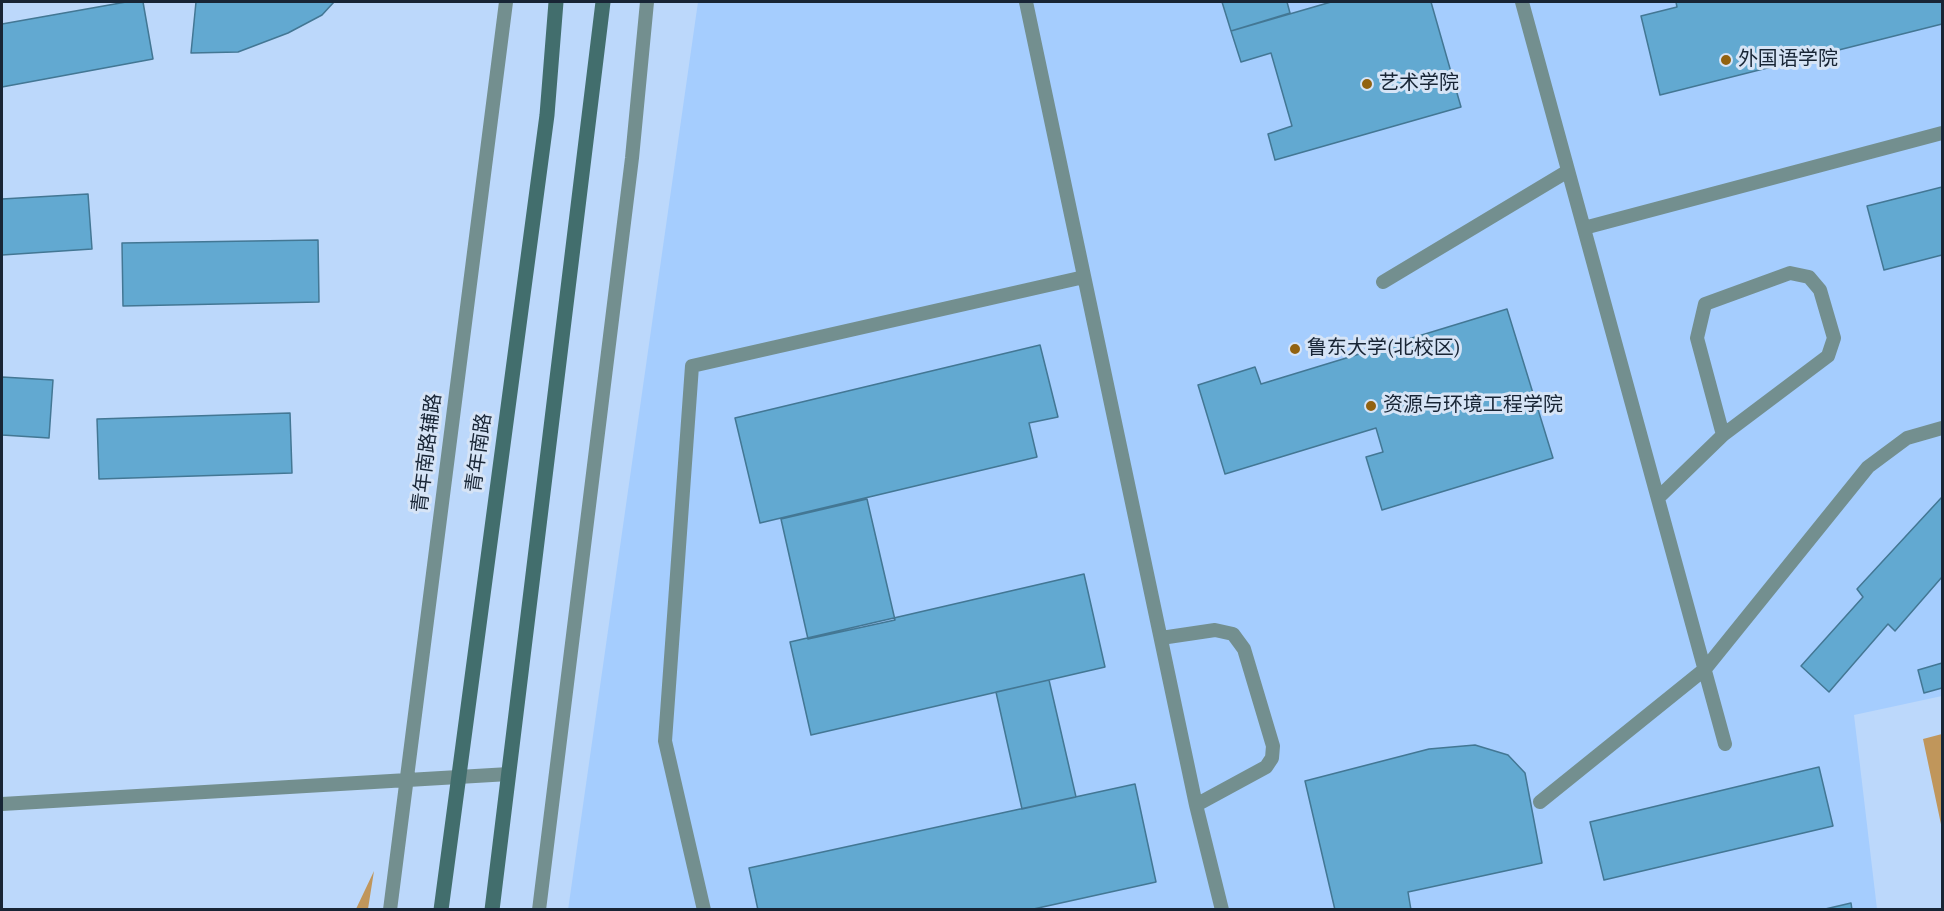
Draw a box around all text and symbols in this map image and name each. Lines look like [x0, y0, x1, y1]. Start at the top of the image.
place label: 外国语学院 [1738, 48, 1838, 72]
marker: 外国语学院 [1719, 53, 1733, 67]
place label: 艺术学院 [1379, 72, 1459, 96]
marker: 艺术学院 [1360, 77, 1374, 91]
place label: 鲁东大学(北校区) [1307, 337, 1461, 361]
marker: 鲁东大学(北校区) [1288, 342, 1302, 356]
street label: 青年南路辅路 [409, 392, 447, 514]
place label: 资源与环境工程学院 [1383, 394, 1563, 418]
marker: 资源与环境工程学院 [1364, 399, 1378, 413]
street label: 青年南路 [463, 412, 497, 494]

